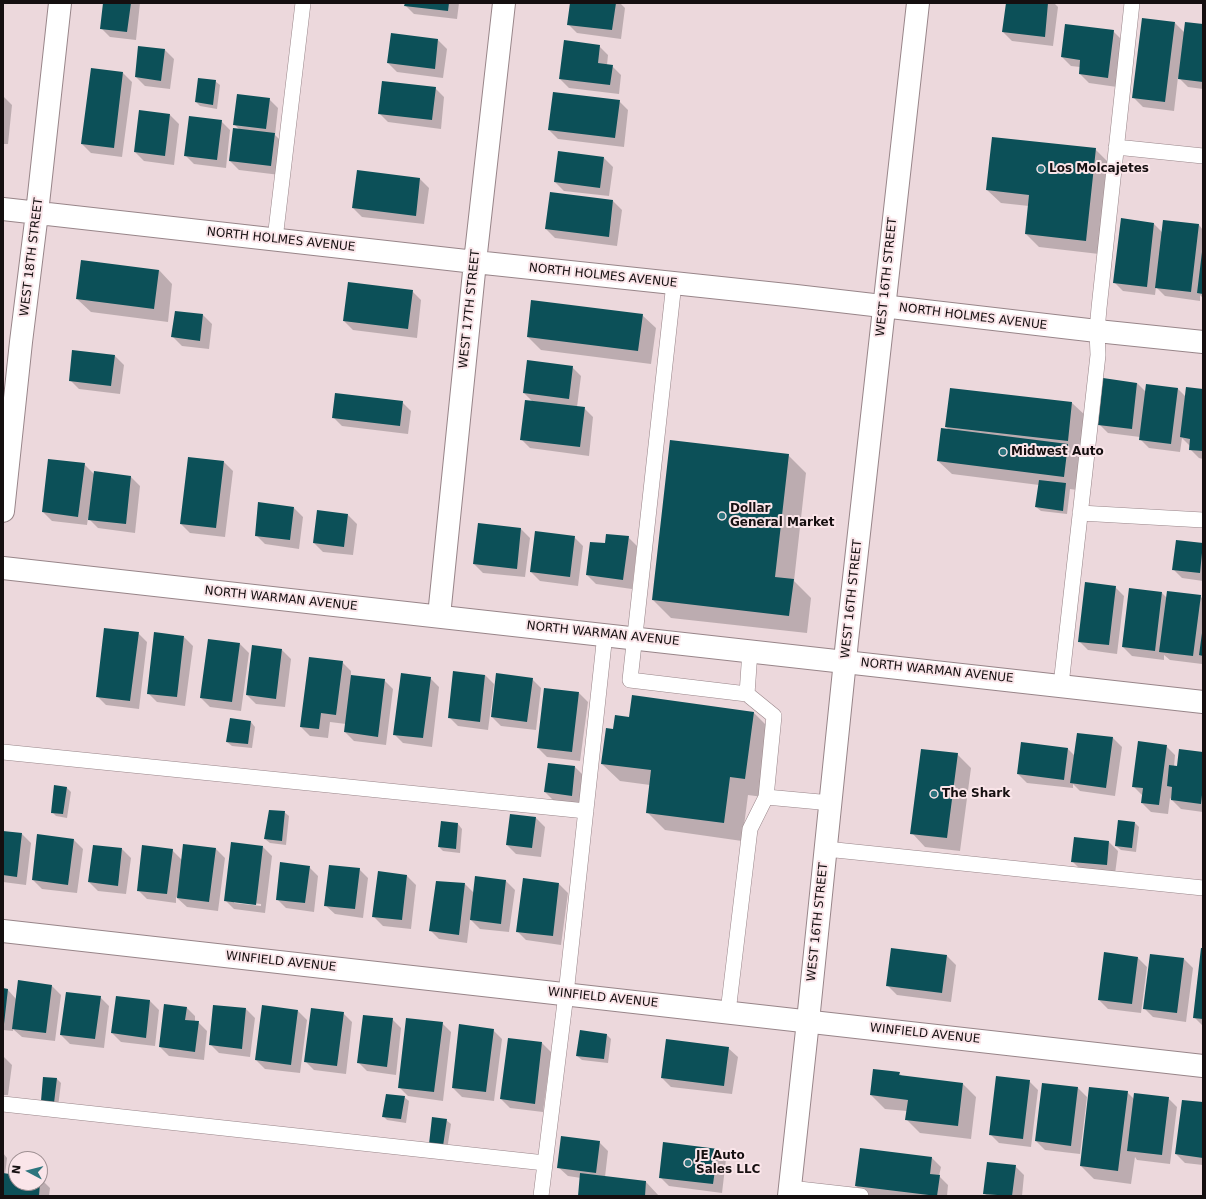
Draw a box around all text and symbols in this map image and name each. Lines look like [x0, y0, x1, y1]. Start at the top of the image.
place label: Los Molcajetes [1049, 162, 1149, 176]
marker: Los Molcajetes [1036, 164, 1046, 174]
street label: WEST 18TH STREET [18, 197, 46, 317]
street label: WEST 16TH STREET [874, 217, 900, 337]
street label: NORTH HOLMES AVENUE [206, 225, 356, 255]
street label: WEST 17TH STREET [457, 249, 483, 369]
street label: NORTH HOLMES AVENUE [528, 261, 678, 291]
street label: NORTH HOLMES AVENUE [898, 301, 1048, 333]
place label: Midwest Auto [1011, 445, 1104, 459]
marker: Midwest Auto [998, 447, 1008, 457]
place label: Dollar General Market [730, 502, 834, 530]
marker: Dollar General Market [717, 511, 727, 521]
street label: WEST 16TH STREET [839, 539, 865, 659]
street label: NORTH WARMAN AVENUE [204, 584, 358, 614]
street label: NORTH WARMAN AVENUE [526, 619, 680, 649]
street label: NORTH WARMAN AVENUE [860, 656, 1014, 686]
place label: The Shark [942, 787, 1010, 801]
marker: The Shark [929, 789, 939, 799]
street label: WEST 16TH STREET [805, 862, 831, 982]
street label: WINFIELD AVENUE [225, 949, 337, 975]
street label: WINFIELD AVENUE [547, 985, 659, 1011]
street label: WINFIELD AVENUE [869, 1021, 981, 1047]
place label: JE Auto Sales LLC [696, 1149, 760, 1177]
north arrow [8, 1151, 48, 1191]
marker: JE Auto Sales LLC [683, 1158, 693, 1168]
text: N [10, 1164, 24, 1175]

